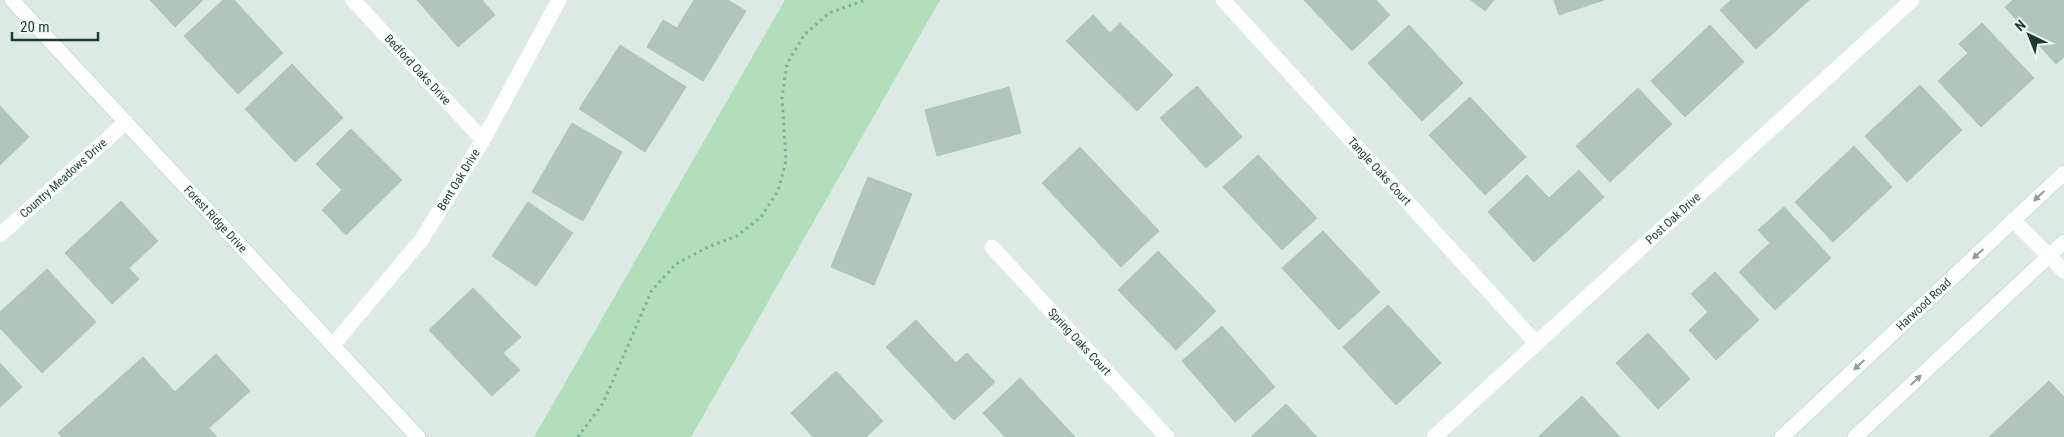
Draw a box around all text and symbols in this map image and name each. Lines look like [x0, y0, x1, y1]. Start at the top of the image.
scale bar [12, 10, 99, 42]
north arrow [2004, 10, 2054, 60]
text: N [2012, 17, 2029, 34]
text: 20 m [20, 18, 50, 36]
street label: Bedford Oaks Drive [382, 32, 454, 108]
street label: Tangle Oaks Court [1345, 134, 1414, 209]
street label: Country Meadows Drive [17, 135, 110, 221]
street label: Bent Oak Drive [434, 146, 483, 213]
street label: Forest Ridge Drive [181, 183, 250, 256]
street label: Post Oak Drive [1643, 189, 1704, 247]
one-way arrow [2033, 190, 2045, 202]
one-way arrow [1972, 248, 1984, 260]
street label: Harwood Road [1893, 275, 1954, 333]
street label: Spring Oaks Court [1045, 306, 1114, 379]
one-way arrow [1854, 359, 1866, 371]
one-way arrow [1910, 374, 1922, 386]

